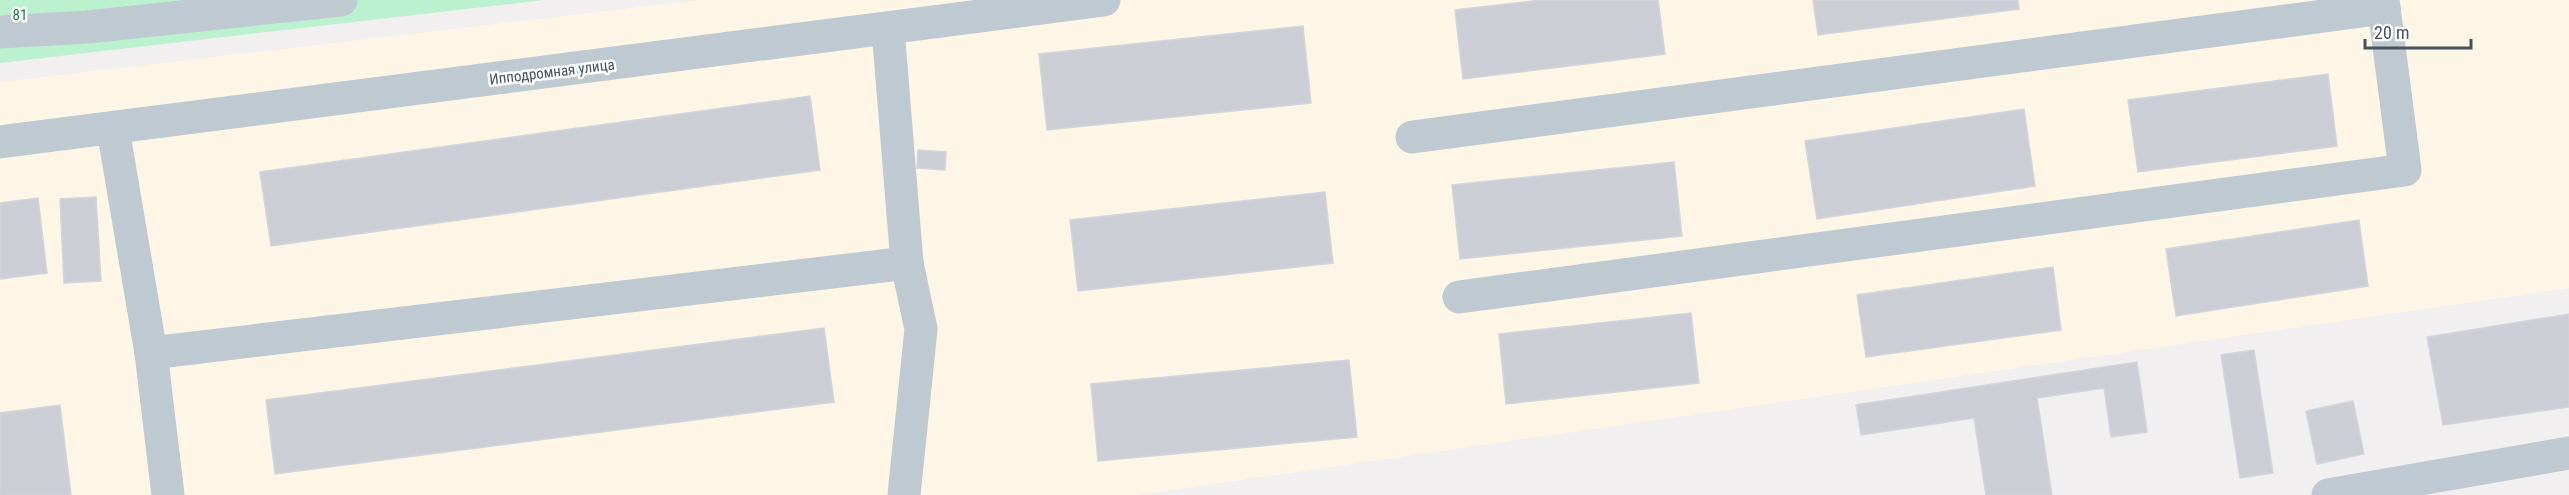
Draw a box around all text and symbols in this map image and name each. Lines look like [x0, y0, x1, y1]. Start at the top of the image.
park label: 81 [13, 6, 27, 24]
scale bar [2365, 12, 2472, 50]
text: 20 m [2374, 22, 2409, 43]
street label: Ипподромная улица [488, 55, 616, 89]

